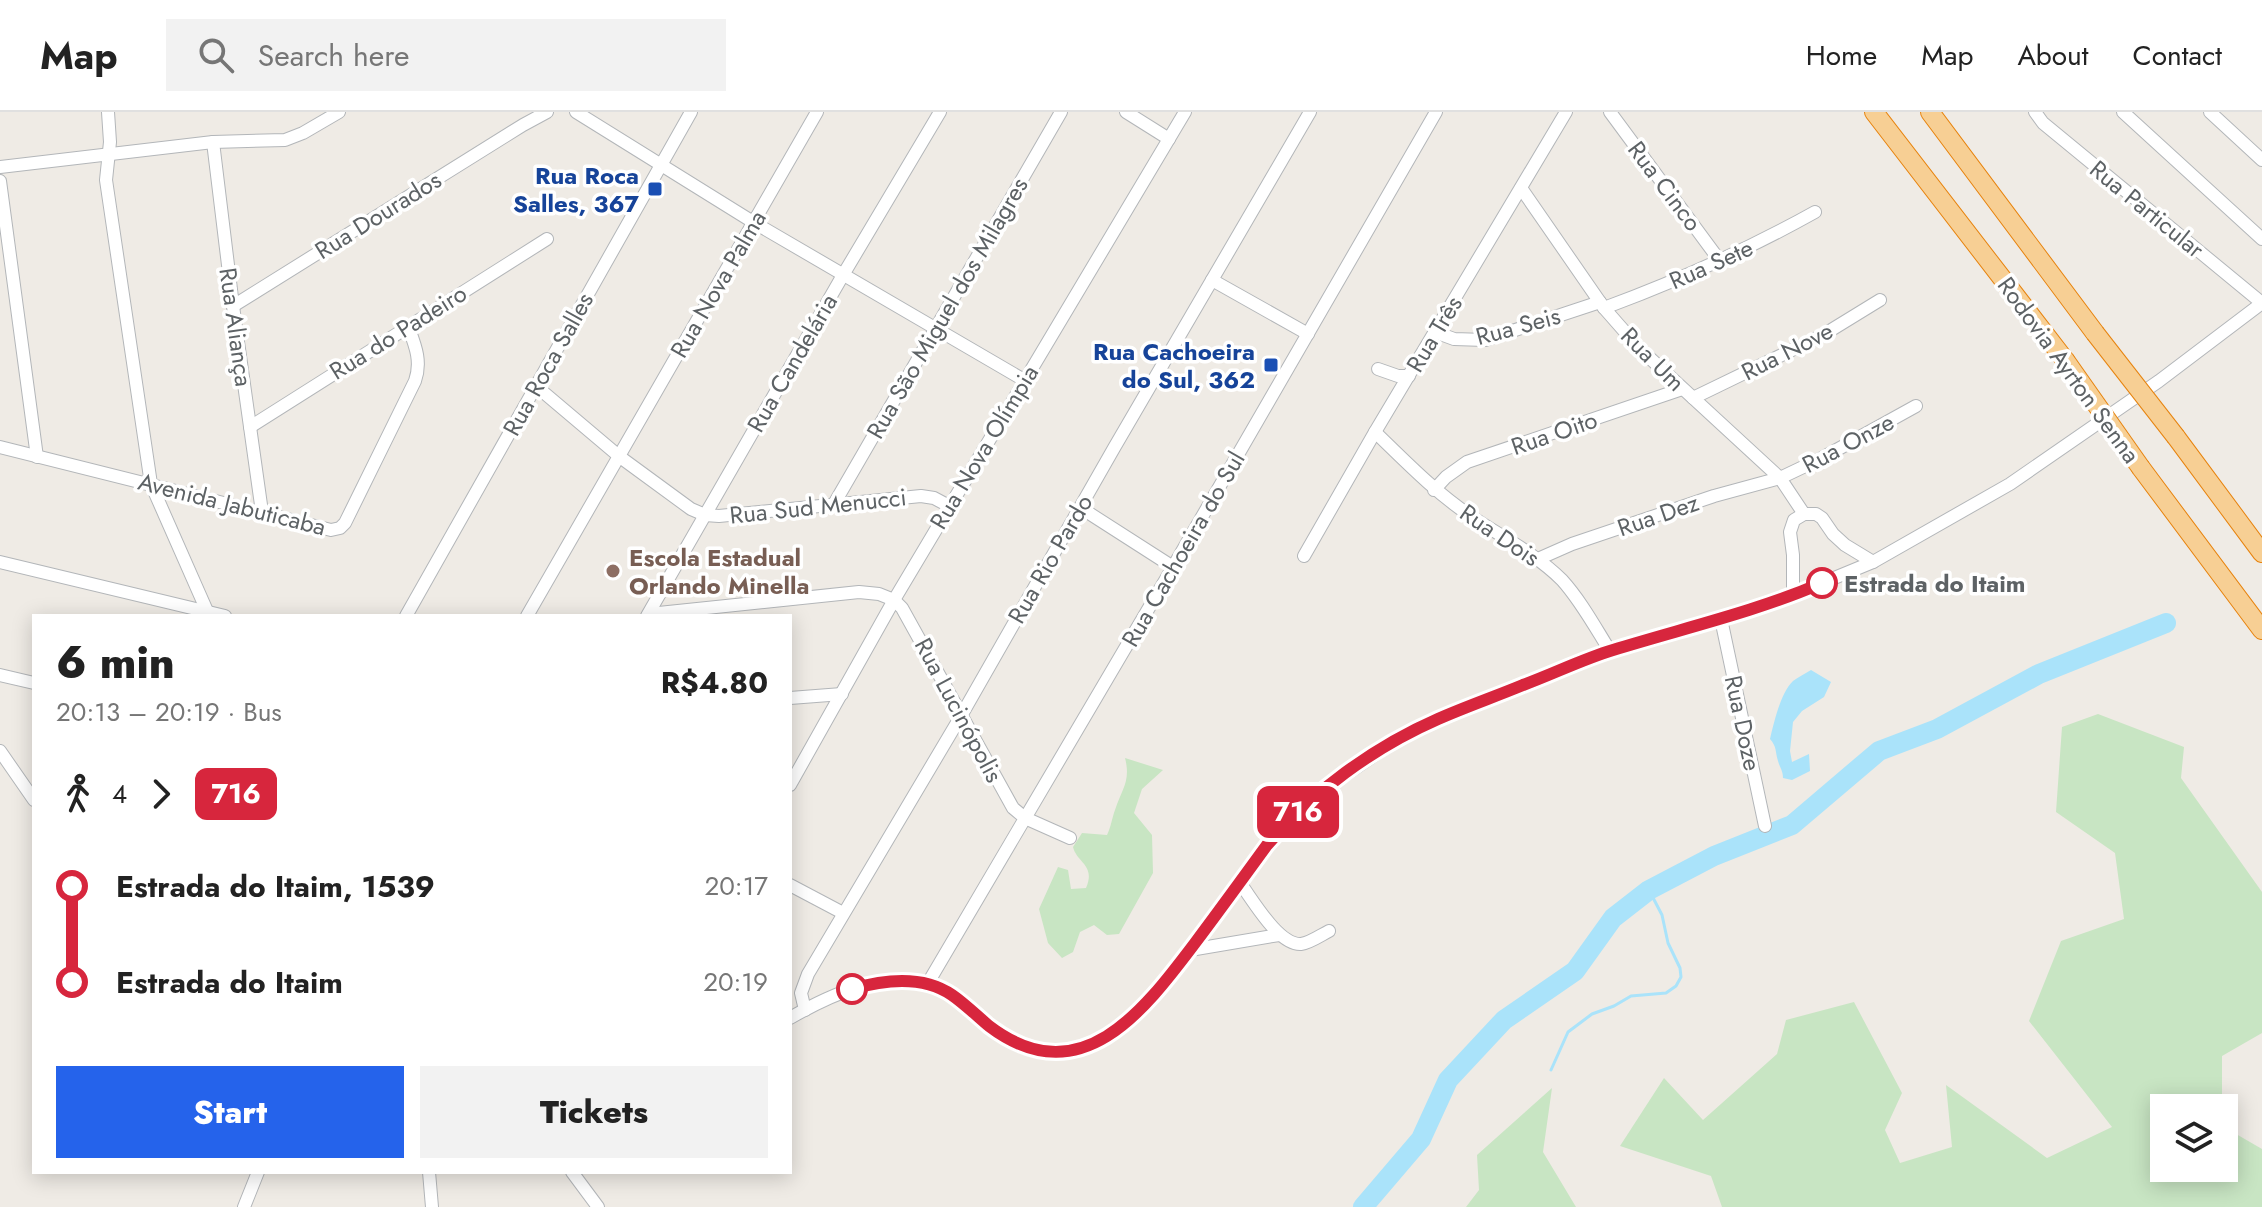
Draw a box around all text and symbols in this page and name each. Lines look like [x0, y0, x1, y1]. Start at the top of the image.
search box [166, 19, 726, 91]
text: Map [40, 28, 118, 83]
icon: search [194, 33, 238, 77]
text: Search here [258, 34, 410, 77]
text: Home [1806, 35, 1877, 76]
text: Map [1921, 35, 1973, 76]
text: About [2017, 35, 2089, 76]
text: Contact [2133, 35, 2222, 76]
street label: Rua Cinco [1620, 134, 1710, 238]
street label: Rua Particular [2082, 152, 2212, 267]
place label: Rua Roca Salles, 367 [513, 158, 640, 221]
street label: Rua Dourados [308, 162, 448, 268]
street label: Rua São Miguel dos Milagres [858, 171, 1036, 445]
marker: Rua Roca Salles, 367 [646, 180, 664, 198]
street label: Rua Nova Palma [662, 204, 774, 364]
street label: Rua Sete [1663, 230, 1759, 298]
street label: Rua Aliança [210, 265, 262, 389]
street label: Rodovia Ayrton Senna [1989, 270, 2149, 470]
street label: Rua do Padeiro [323, 276, 473, 388]
street label: Rua Roca Salles [494, 286, 602, 442]
street label: Rua Candelária [738, 287, 846, 439]
street label: Rua Três [1397, 289, 1471, 379]
street label: Rua Seis [1472, 298, 1564, 354]
street label: Rua Nove [1735, 313, 1839, 389]
street label: Rua Um [1613, 319, 1693, 399]
place label: Rua Cachoeira do Sul, 362 [1093, 334, 1255, 397]
marker: Rua Cachoeira do Sul, 362 [1262, 356, 1280, 374]
street label: Rua Nova Olímpia [921, 358, 1047, 536]
street label: Rua Oito [1506, 402, 1602, 464]
street label: Rua Onze [1796, 404, 1900, 482]
street label: Rua Cachoeira do Sul [1113, 445, 1253, 653]
street label: Avenida Jabuticaba [134, 464, 330, 544]
street label: Rua Sud Menucci [728, 479, 908, 533]
street label: Rua Dez [1613, 485, 1703, 545]
street label: Rua Rio Pardo [999, 488, 1101, 630]
street label: Rua Dois [1453, 495, 1547, 575]
place label: Escola Estadual Orlando Minella [629, 540, 809, 603]
marker: Escola Estadual Orlando Minella [604, 562, 622, 580]
place label: Estrada do Itaim [1844, 566, 2026, 601]
marker: Estrada do Itaim [1807, 568, 1837, 598]
text: 6 min [56, 631, 175, 695]
street label: Rua Lucinópolis [906, 631, 1012, 789]
text: R$4.80 [661, 661, 768, 704]
street label: Rua Doze [1716, 672, 1770, 774]
text: 20:13 – 20:19 · Bus [56, 693, 282, 731]
icon: walk [56, 772, 100, 816]
icon: forward [139, 772, 183, 816]
text: 716 [211, 773, 261, 814]
text: 4 [112, 775, 127, 813]
line badge: 716 [1252, 786, 1344, 838]
text: 716 [1273, 791, 1323, 832]
text: Estrada do Itaim, 1539 [116, 865, 435, 908]
text: 20:17 [704, 867, 768, 905]
text: Estrada do Itaim [116, 961, 343, 1004]
text: 20:19 [703, 963, 768, 1001]
unlabelled marker [837, 974, 867, 1004]
button: Start [56, 1066, 404, 1158]
button: Tickets [420, 1066, 768, 1158]
map controls [2150, 1094, 2238, 1182]
button: layers [2150, 1094, 2238, 1182]

